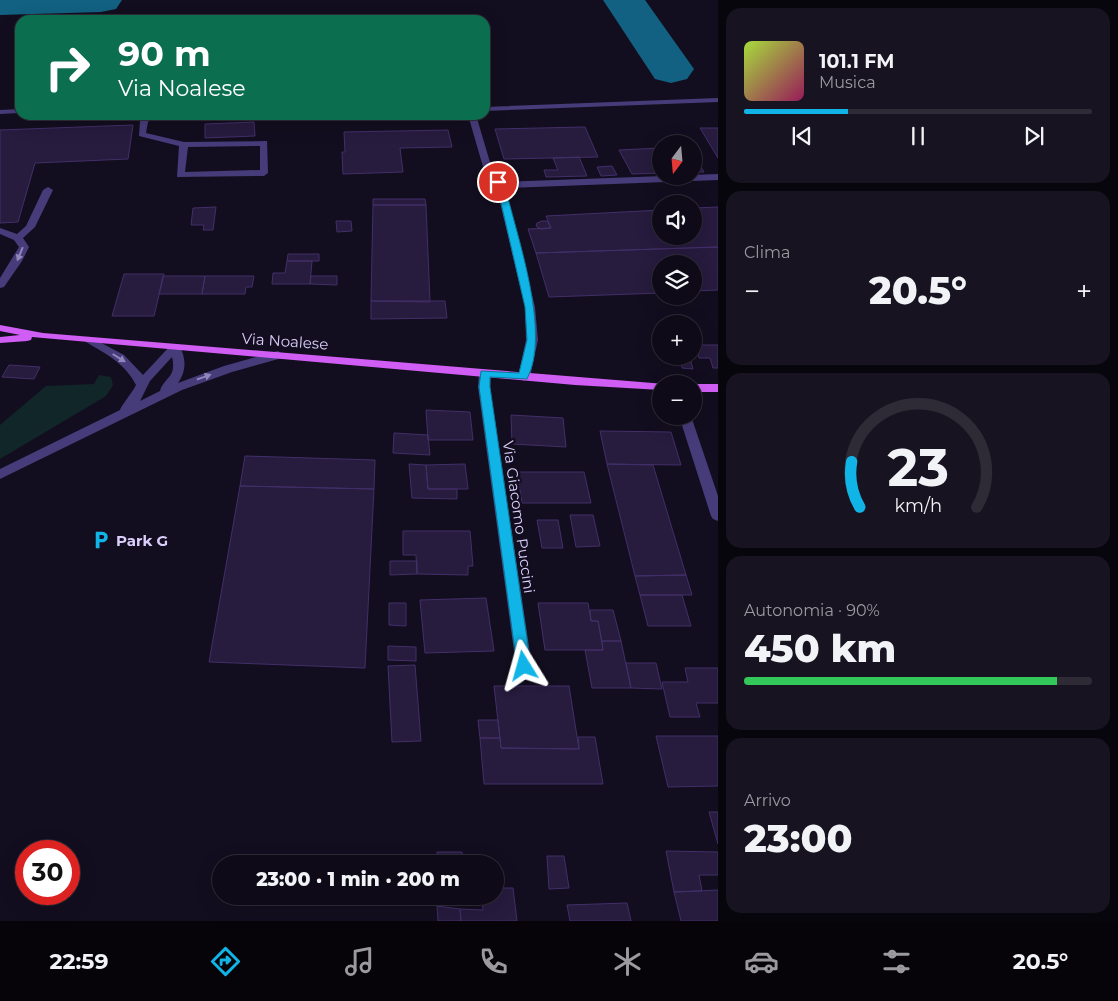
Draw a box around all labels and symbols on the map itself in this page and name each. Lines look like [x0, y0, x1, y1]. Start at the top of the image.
north arrow [652, 135, 702, 185]
pin [477, 161, 519, 203]
one-way arrow [16, 247, 24, 261]
street label: Via Noalese [241, 328, 329, 354]
one-way arrow [113, 354, 126, 363]
one-way arrow [197, 373, 212, 380]
street label: Via Giacomo Puccini [499, 439, 539, 595]
parking icon: Park G [90, 529, 112, 551]
place label: Park G [116, 531, 168, 550]
position arrow [497, 639, 549, 691]
speed limit sign: 30 [15, 840, 80, 905]

